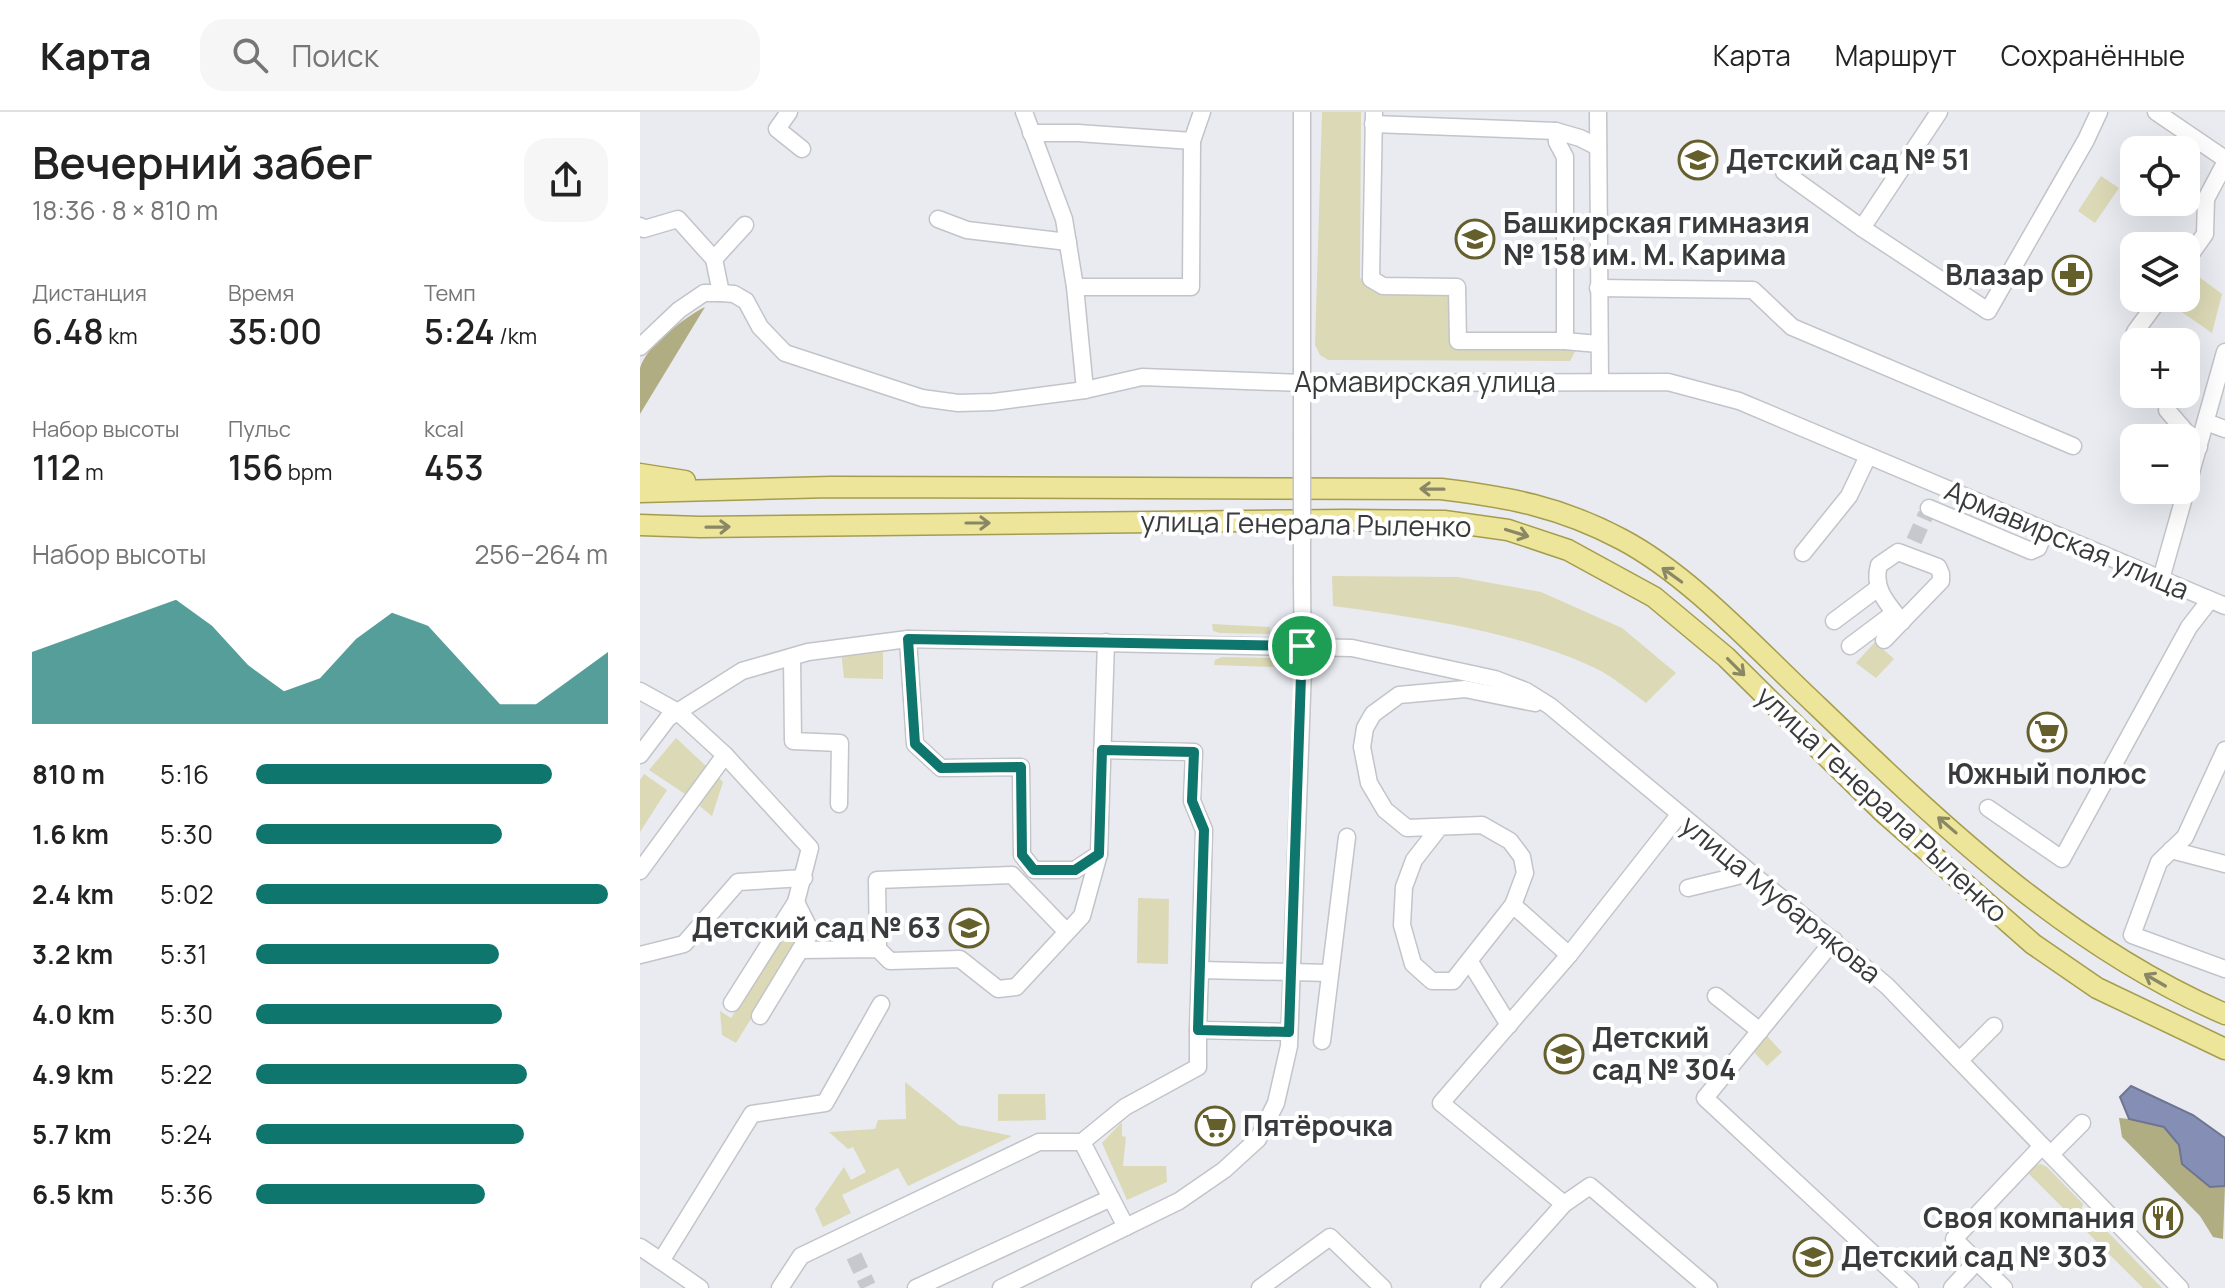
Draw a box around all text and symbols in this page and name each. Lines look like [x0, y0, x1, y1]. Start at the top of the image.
search box [200, 19, 760, 91]
text: Карта [40, 29, 152, 81]
icon: search [228, 33, 272, 77]
text: Поиск [292, 35, 379, 76]
text: Карта [1713, 36, 1791, 74]
text: Маршрут [1835, 36, 1957, 74]
text: Сохранённые [2001, 36, 2185, 74]
text: Вечерний забег [32, 132, 373, 192]
map controls [2120, 136, 2200, 504]
button: locate [2120, 136, 2200, 216]
button: share [524, 138, 608, 222]
school or university icon: Детский сад № 51 [1677, 139, 1719, 181]
place label: Детский сад № 51 [1726, 140, 1970, 178]
text: 18:36 · 8 × 810 m [32, 192, 218, 228]
place label: Башкирская гимназия № 158 им. М. Карима [1503, 203, 1810, 273]
school or university icon: Башкирская гимназия № 158 им. М. Карима [1454, 218, 1496, 260]
button: layers [2120, 232, 2200, 312]
pharmacy icon: Влазар [2051, 254, 2093, 296]
place label: Влазар [1945, 255, 2044, 293]
text: Дистанция [32, 278, 147, 308]
text: Время [228, 278, 294, 308]
text: Темп [424, 278, 476, 308]
text: 6.48 [32, 308, 104, 354]
text: 35:00 [228, 308, 322, 354]
text: 5:24 [424, 308, 495, 354]
text: km [104, 321, 138, 351]
text: /km [495, 321, 537, 351]
button: + [2120, 328, 2200, 408]
street label: Армавирская улица [1294, 362, 1556, 400]
text: Набор высоты [32, 414, 180, 444]
text: Пульс [228, 414, 291, 444]
text: kcal [424, 414, 464, 444]
button: − [2120, 424, 2200, 504]
text: 112 [32, 444, 81, 490]
text: 156 [228, 444, 283, 490]
text: 453 [424, 444, 484, 490]
text: m [81, 457, 104, 487]
text: bpm [283, 457, 332, 487]
street label: Армавирская улица [1939, 470, 2195, 608]
one-way arrow [1419, 482, 1446, 497]
street label: улица Генерала Рыленко [1140, 501, 1472, 545]
one-way arrow [964, 515, 991, 531]
one-way arrow [704, 519, 731, 535]
one-way arrow [1503, 526, 1529, 541]
text: Набор высоты [32, 536, 206, 572]
text: 256–264 m [474, 536, 608, 572]
one-way arrow [1662, 566, 1684, 583]
pin [1268, 612, 1336, 680]
icon: arrive [1280, 624, 1324, 668]
one-way arrow [1726, 657, 1746, 676]
street label: улица Генерала Рыленко [1749, 676, 2017, 930]
supermarket icon: Южный полюс [2026, 711, 2068, 753]
place label: Южный полюс [1947, 754, 2147, 792]
text: 810 m [32, 756, 105, 792]
text: 5:16 [160, 756, 209, 792]
street label: улица Мубарякова [1673, 806, 1890, 991]
text: 1.6 km [32, 816, 109, 852]
text: 5:30 [160, 816, 213, 852]
one-way arrow [1937, 817, 1957, 835]
text: 2.4 km [32, 876, 114, 912]
text: 5:02 [160, 876, 213, 912]
school or university icon: Детский сад № 63 [948, 907, 990, 949]
place label: Детский сад № 63 [692, 908, 941, 946]
text: 3.2 km [32, 936, 113, 972]
text: 5:31 [160, 936, 207, 972]
one-way arrow [2144, 972, 2167, 988]
text: 4.0 km [32, 996, 115, 1032]
text: 5:30 [160, 996, 213, 1032]
place label: Детский сад № 304 [1592, 1018, 1736, 1088]
school or university icon: Детский сад № 304 [1543, 1033, 1585, 1075]
text: 4.9 km [32, 1056, 114, 1092]
text: 5:22 [160, 1056, 212, 1092]
supermarket icon: Пятёрочка [1194, 1105, 1236, 1147]
place label: Пятёрочка [1243, 1106, 1393, 1144]
text: 5.7 km [32, 1116, 112, 1152]
text: 5:24 [160, 1116, 212, 1152]
text: 6.5 km [32, 1176, 114, 1212]
text: 5:36 [160, 1176, 213, 1212]
restaurant icon: Своя компания [2142, 1197, 2184, 1239]
place label: Своя компания [1923, 1198, 2135, 1236]
school or university icon: Детский сад № 303 [1792, 1236, 1834, 1278]
place label: Детский сад № 303 [1841, 1237, 2108, 1275]

